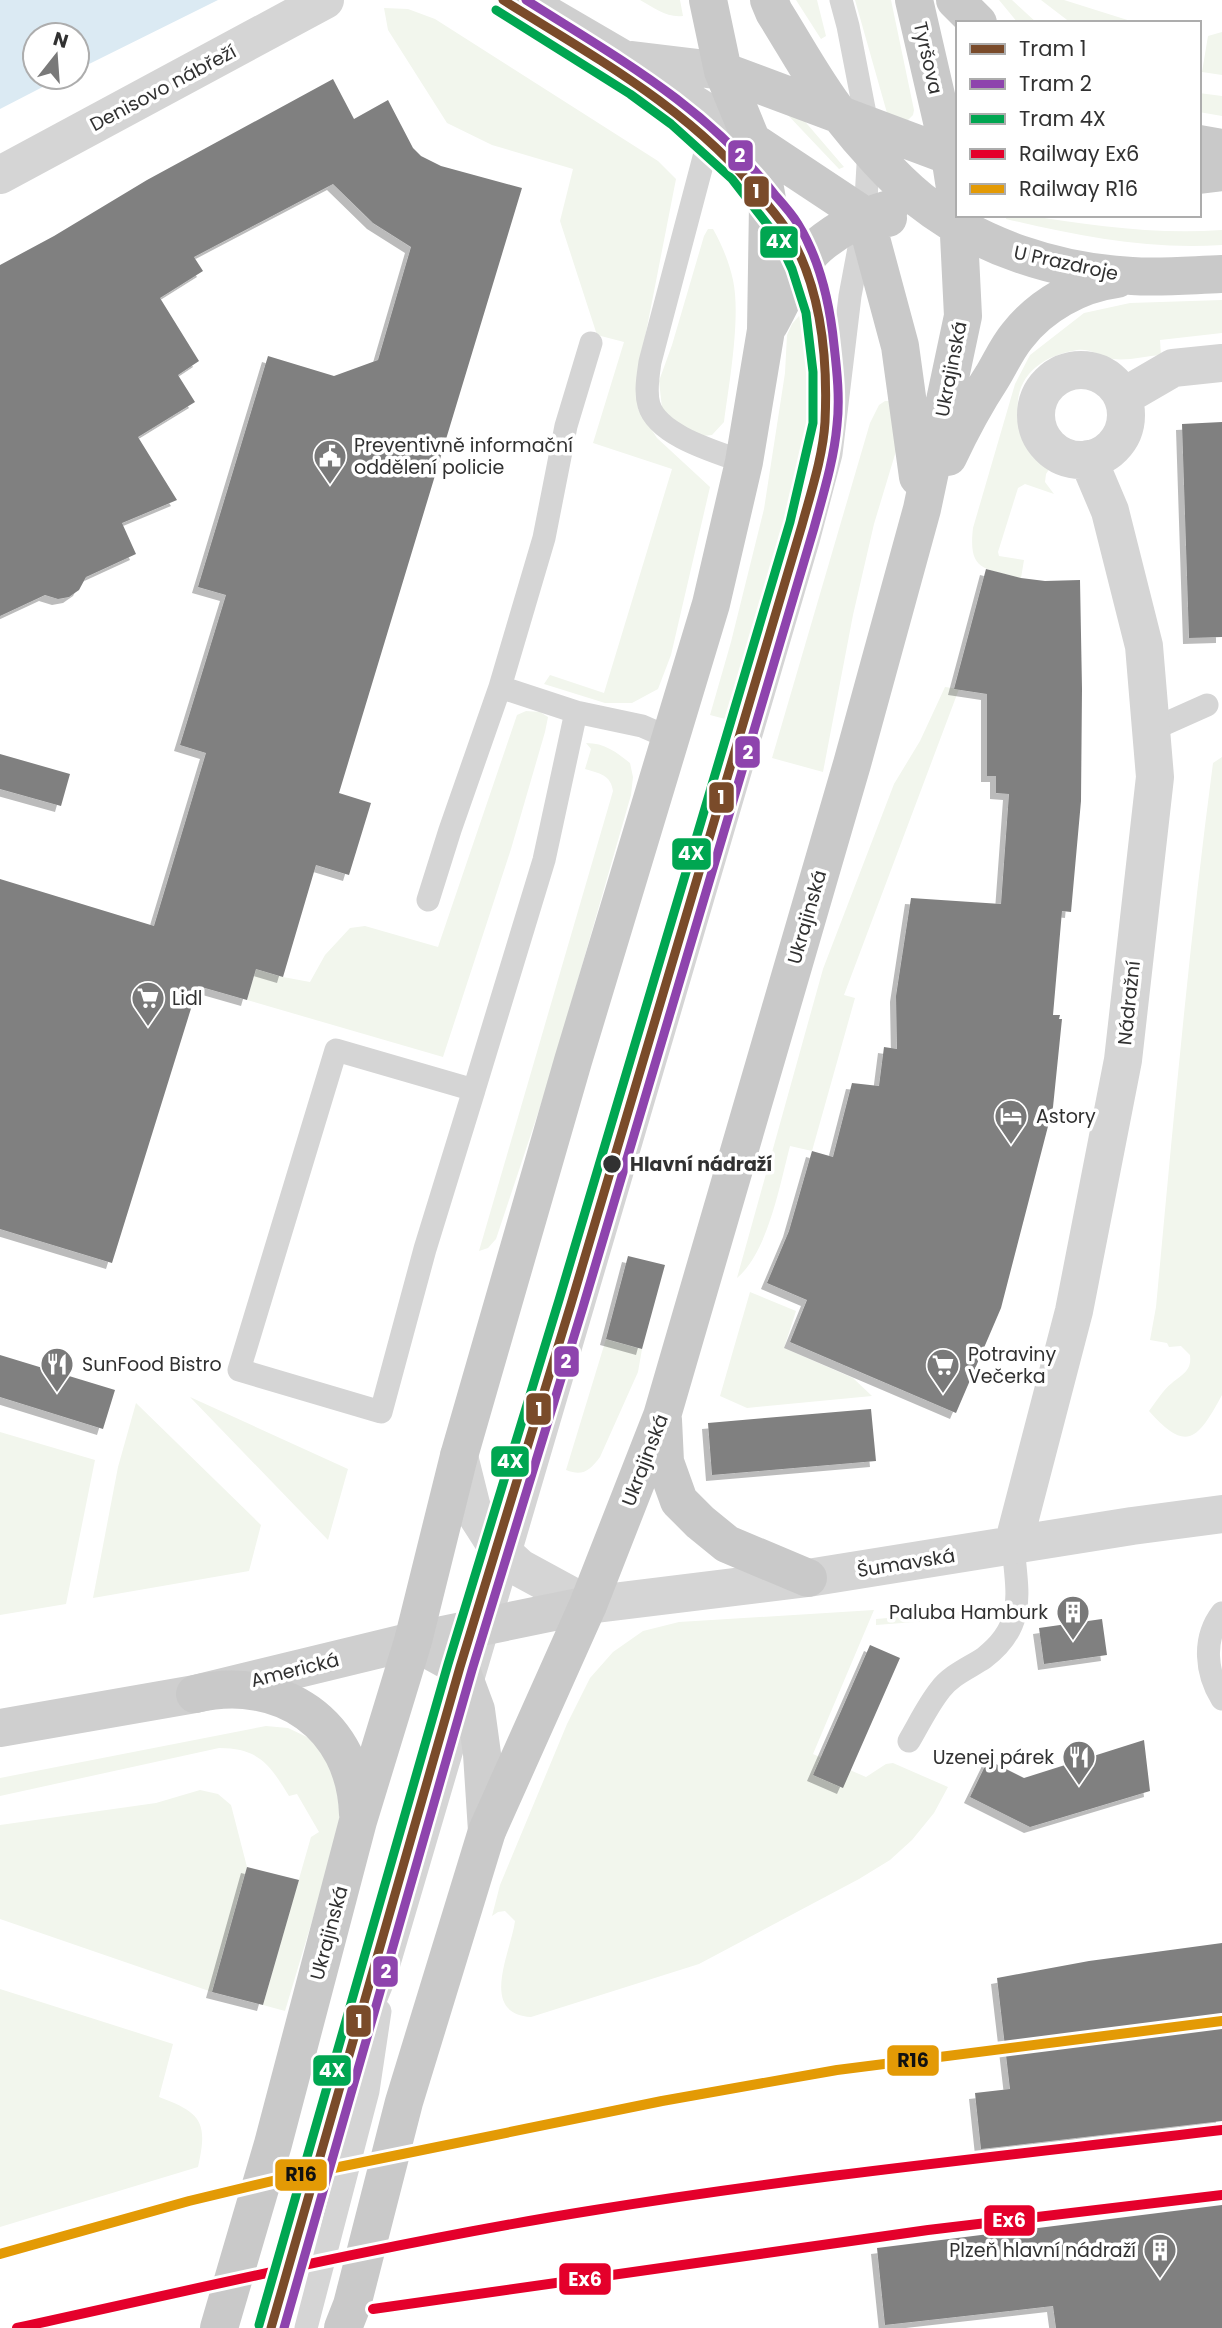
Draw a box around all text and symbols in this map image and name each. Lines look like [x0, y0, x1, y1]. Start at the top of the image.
street label: Tyršova [907, 19, 949, 97]
north arrow [21, 21, 91, 91]
legend [956, 21, 1201, 217]
text: N [50, 25, 72, 55]
text: Tram 1 [1019, 34, 1086, 63]
street label: Denisovo nábřeží [85, 38, 241, 138]
text: Tram 2 [1019, 69, 1092, 98]
text: Tram 4X [1019, 104, 1106, 133]
line badge: 2 [727, 139, 754, 172]
text: Railway Ex6 [1019, 139, 1139, 168]
text: 2 [735, 142, 746, 169]
text: Railway R16 [1019, 174, 1138, 203]
line badge: 1 [743, 175, 770, 208]
text: 1 [752, 178, 760, 205]
line badge: 4X [759, 225, 799, 259]
text: 4X [766, 228, 793, 255]
street label: U Prazdroje [1011, 239, 1121, 287]
street label: Ukrajinská [929, 319, 973, 419]
place label: Preventivně informační oddělení policie [354, 432, 573, 481]
public building icon: Preventivně informační oddělení policie [311, 437, 349, 486]
line badge: 2 [734, 735, 761, 769]
text: 2 [743, 739, 754, 766]
line badge: 1 [708, 781, 735, 814]
text: 1 [717, 784, 725, 811]
line badge: 4X [671, 837, 712, 871]
text: 4X [678, 840, 705, 867]
street label: Ukrajinská [781, 867, 833, 967]
street label: Nádražní [1111, 959, 1147, 1046]
supermarket icon: Lidl [129, 979, 167, 1028]
place label: Lidl [172, 985, 202, 1012]
hotel icon: Astory [992, 1097, 1030, 1146]
place label: Astory [1036, 1103, 1096, 1130]
place label: Hlavní nádraží [630, 1151, 772, 1178]
marker: Hlavní nádraží [601, 1153, 623, 1175]
place label: Potraviny Večerka [968, 1341, 1057, 1390]
restaurant icon: SunFood Bistro [38, 1345, 76, 1394]
line badge: 2 [553, 1345, 580, 1378]
supermarket icon: Potraviny Večerka [924, 1346, 962, 1395]
text: 2 [561, 1348, 572, 1375]
place label: SunFood Bistro [82, 1351, 222, 1378]
line badge: 1 [525, 1392, 552, 1426]
text: 1 [535, 1396, 543, 1423]
street label: Ukrajinská [615, 1410, 675, 1510]
line badge: 4X [490, 1445, 530, 1478]
text: 4X [497, 1448, 524, 1475]
street label: Šumavská [855, 1542, 957, 1584]
building icon: Paluba Hamburk [1054, 1593, 1092, 1642]
place label: Paluba Hamburk [889, 1599, 1048, 1626]
street label: Americká [248, 1646, 342, 1694]
restaurant icon: Uzenej párek [1060, 1738, 1098, 1787]
place label: Uzenej párek [933, 1744, 1054, 1771]
street label: Ukrajinská [303, 1883, 355, 1983]
line badge: 2 [372, 1955, 399, 1988]
text: 2 [381, 1958, 392, 1985]
line badge: 1 [345, 2004, 372, 2038]
text: 1 [355, 2008, 363, 2035]
line badge: R16 [886, 2044, 940, 2077]
text: R16 [897, 2047, 929, 2074]
line badge: 4X [312, 2054, 352, 2087]
text: 4X [319, 2057, 346, 2084]
line badge: R16 [274, 2158, 328, 2192]
text: R16 [285, 2161, 317, 2188]
line badge: Ex6 [983, 2204, 1036, 2237]
text: Ex6 [992, 2207, 1026, 2234]
building icon: Plzeň hlavní nádraží [1141, 2231, 1179, 2280]
place label: Plzeň hlavní nádraží [949, 2237, 1136, 2264]
line badge: Ex6 [558, 2262, 612, 2296]
text: Ex6 [568, 2266, 602, 2293]

